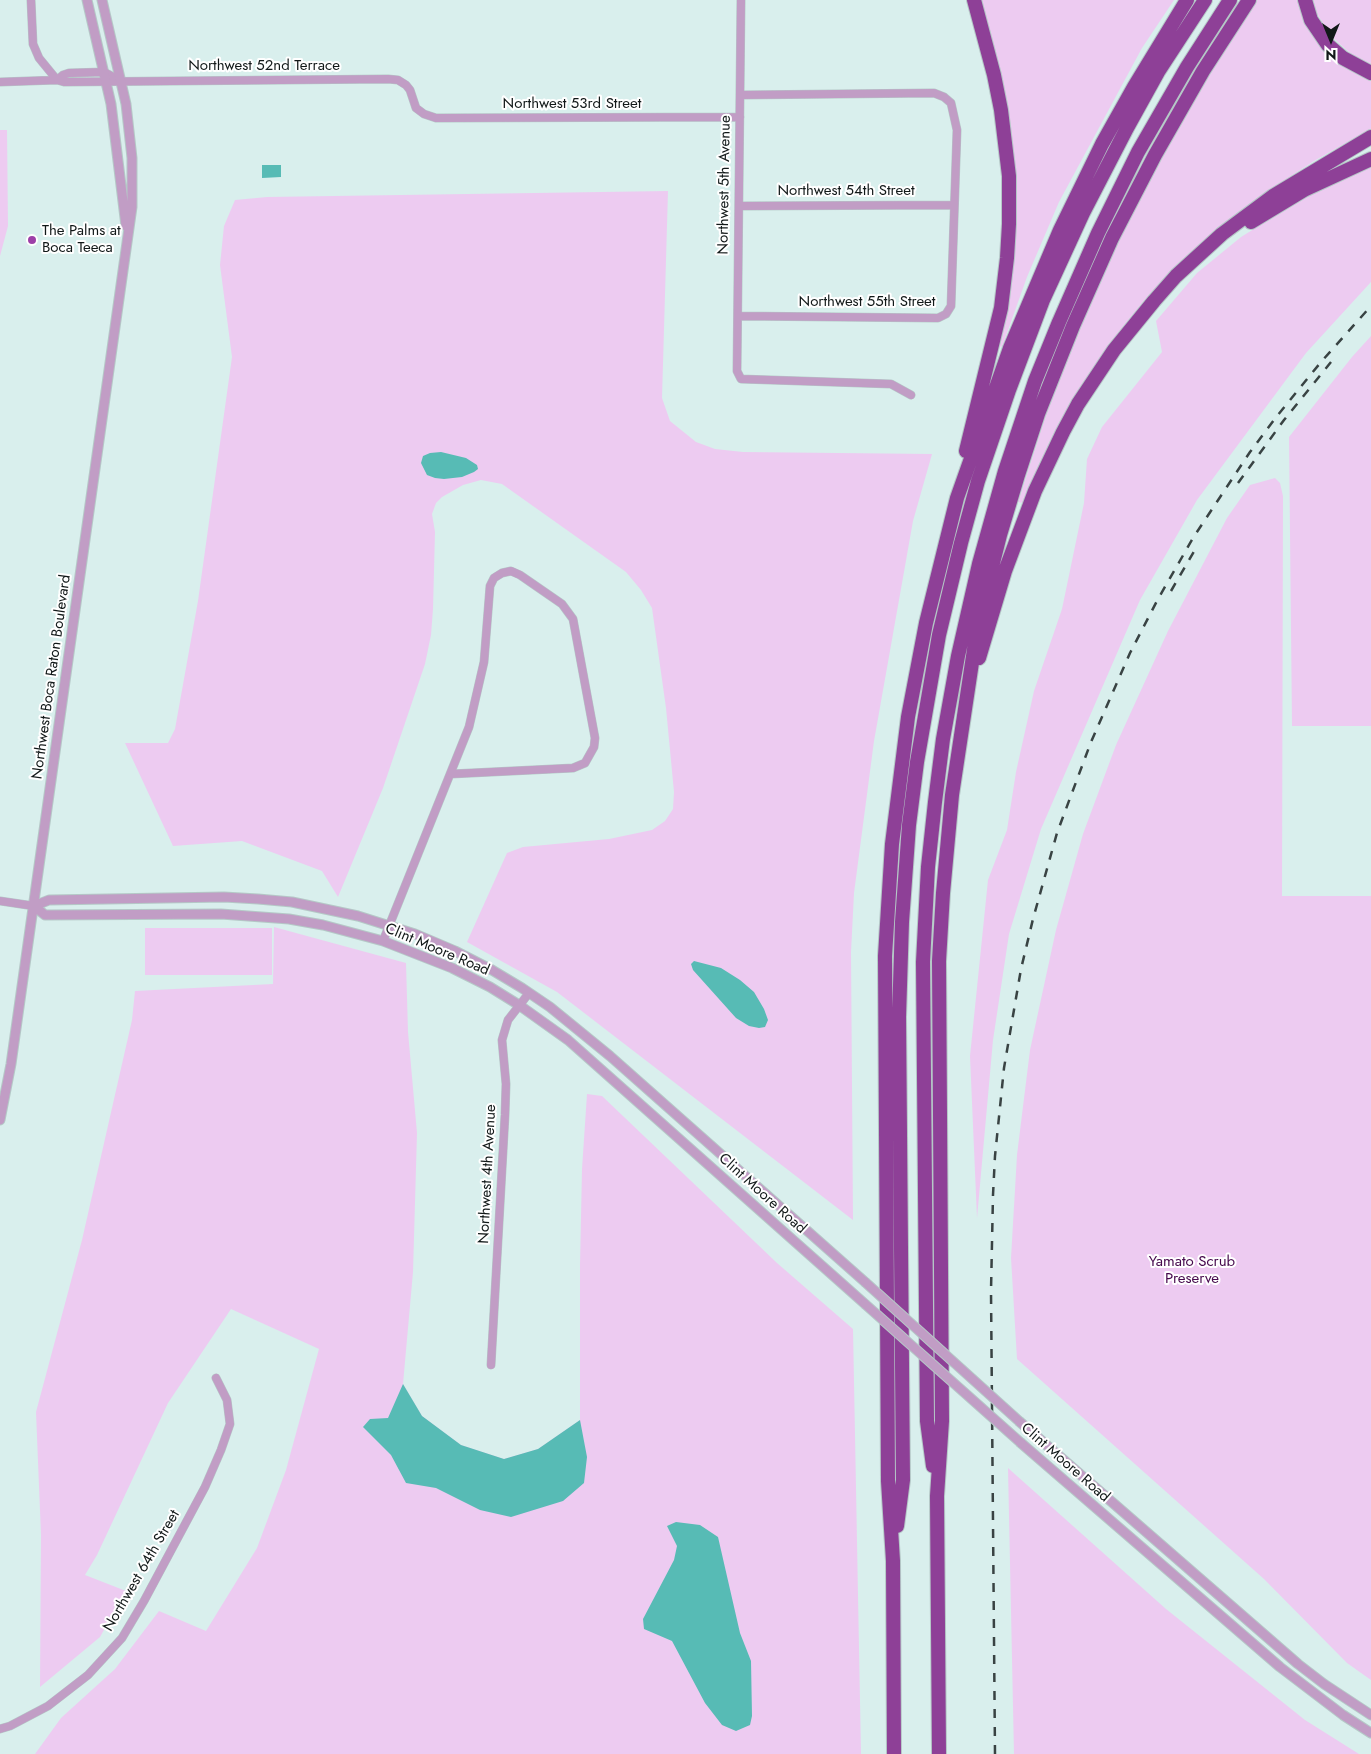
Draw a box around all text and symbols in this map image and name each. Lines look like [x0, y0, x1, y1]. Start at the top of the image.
north arrow [1306, 15, 1356, 65]
text: N [1325, 45, 1337, 65]
street label: Northwest 52nd Terrace [188, 57, 340, 75]
street label: Northwest 53rd Street [503, 95, 641, 113]
street label: Northwest 5th Avenue [715, 115, 735, 255]
street label: Northwest 54th Street [777, 182, 915, 200]
place label: The Palms at Boca Teeca [42, 222, 121, 257]
marker: The Palms at Boca Teeca [26, 234, 38, 246]
street label: Northwest 55th Street [799, 293, 935, 311]
street label: Northwest Boca Raton Boulevard [29, 574, 75, 780]
street label: Clint Moore Road [382, 920, 492, 980]
street label: Northwest 4th Avenue [475, 1104, 501, 1244]
street label: Clint Moore Road [714, 1150, 810, 1238]
park label: Yamato Scrub Preserve [1149, 1253, 1235, 1288]
street label: Clint Moore Road [1017, 1420, 1113, 1506]
street label: Northwest 64th Street [100, 1507, 184, 1635]

